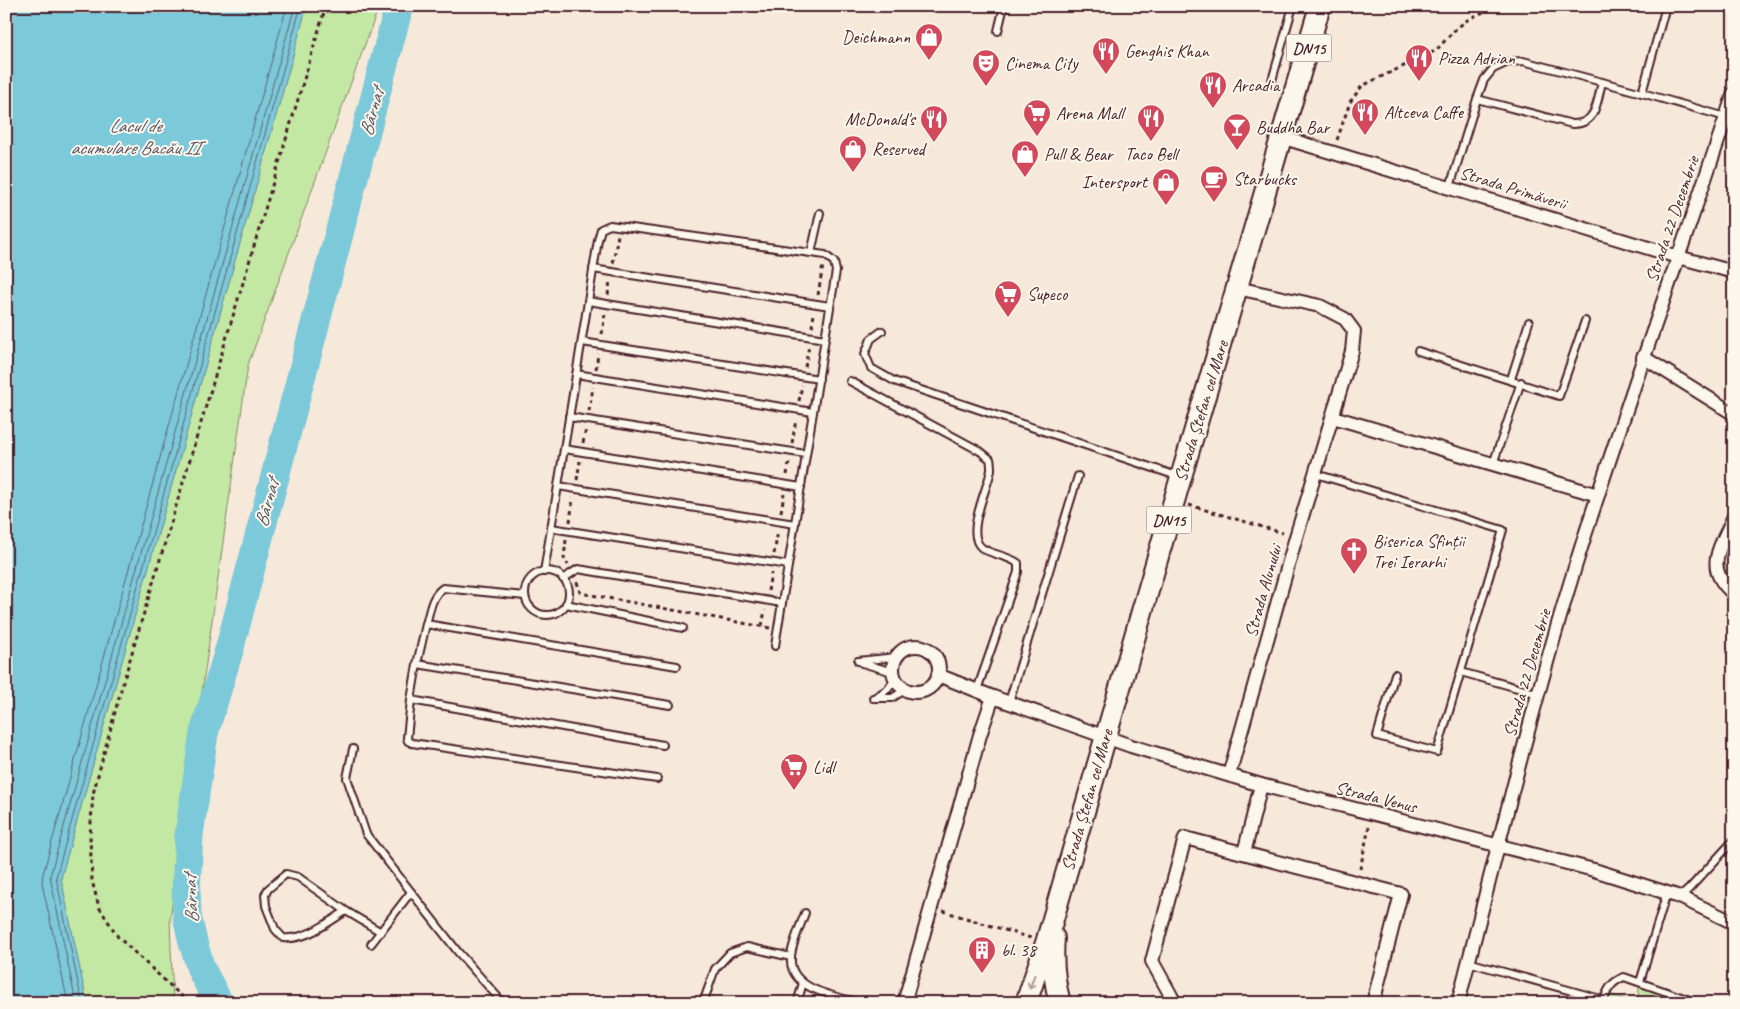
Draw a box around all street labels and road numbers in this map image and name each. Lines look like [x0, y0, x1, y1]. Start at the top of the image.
road number: DN15 [1286, 34, 1332, 62]
street label: Strada 22 Decembrie [1640, 152, 1704, 285]
street label: Strada Primăverii [1457, 161, 1571, 215]
street label: Strada Ștefan cel Mare [1169, 337, 1233, 484]
road number: DN15 [1146, 506, 1192, 534]
street label: Strada Alunului [1239, 540, 1287, 640]
street label: Strada 22 Decembrie [1498, 606, 1556, 739]
street label: Strada Ștefan cel Mare [1056, 726, 1118, 873]
street label: Strada Venus [1333, 776, 1421, 818]

